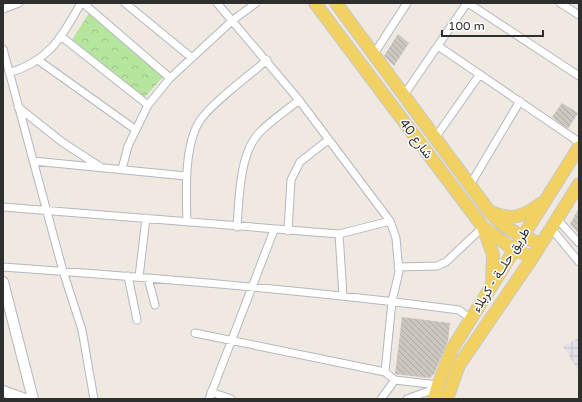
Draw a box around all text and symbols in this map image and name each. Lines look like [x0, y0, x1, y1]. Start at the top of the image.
scale bar [442, 12, 543, 38]
text: 100 m [448, 19, 485, 33]
street label: شارع 40 [395, 116, 436, 163]
street label: طريق حلــة - كربلاء [468, 225, 534, 315]

